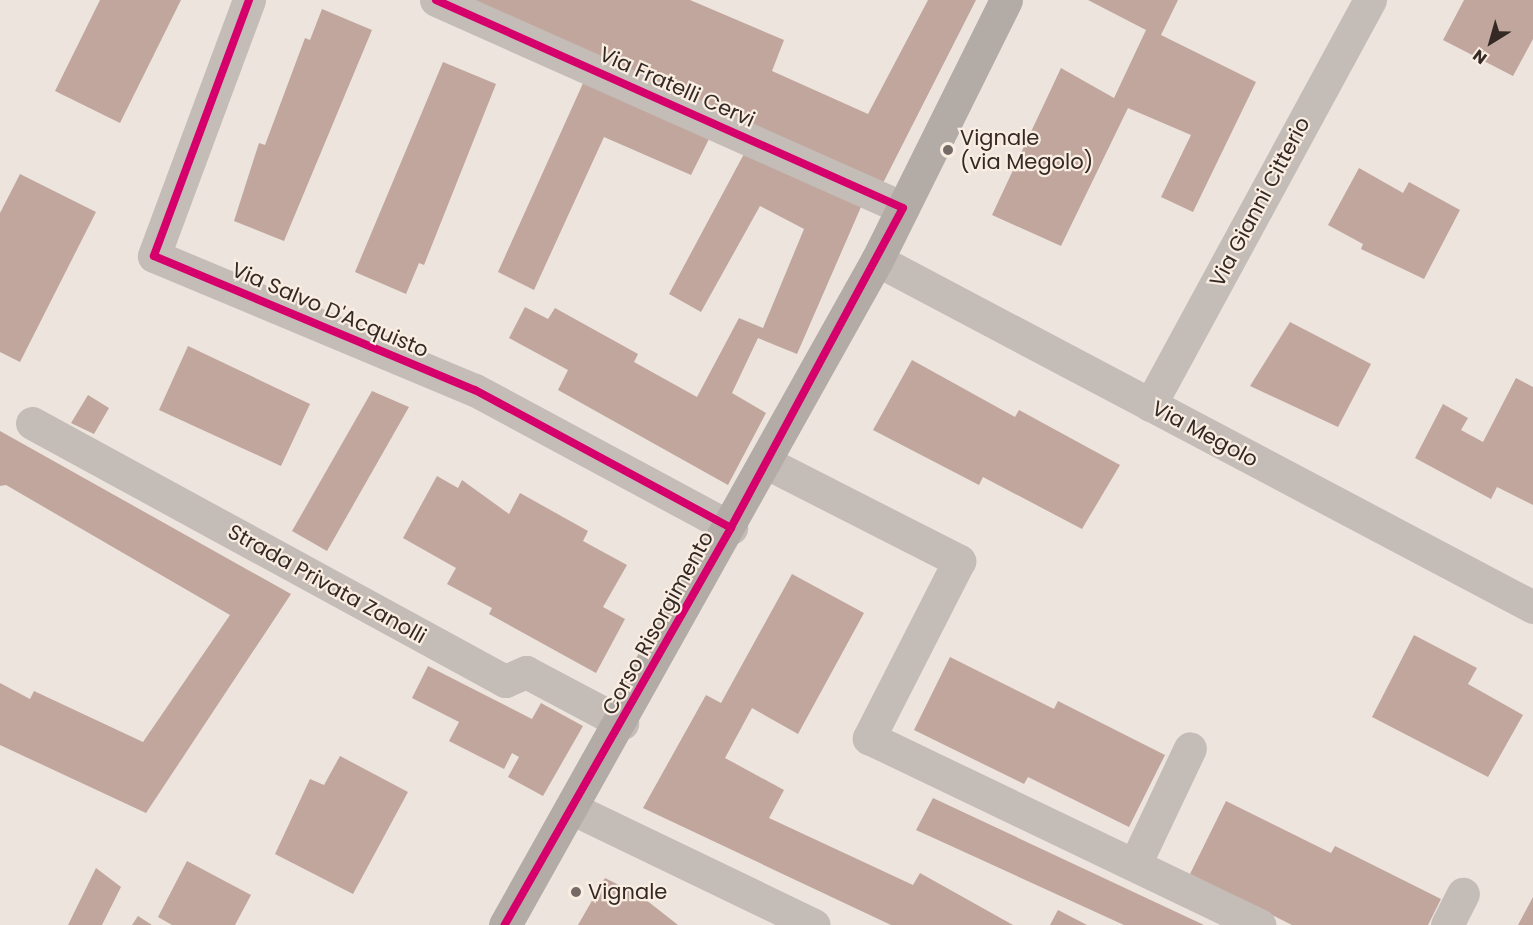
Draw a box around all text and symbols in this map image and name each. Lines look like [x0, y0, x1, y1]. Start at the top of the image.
north arrow [1461, 12, 1521, 72]
street label: Via Fratelli Cervi [595, 41, 759, 133]
text: N [1468, 44, 1492, 70]
street label: Via Gianni Citterio [1205, 113, 1315, 291]
place label: Vignale (via Megolo) [960, 125, 1093, 175]
marker: Vignale (via Megolo) [941, 143, 955, 157]
street label: Via Salvo D'Acquisto [228, 257, 432, 363]
street label: Via Megolo [1148, 396, 1262, 472]
street label: Strada Privata Zanolli [224, 519, 430, 649]
street label: Corso Risorgimento [597, 527, 719, 719]
place label: Vignale [588, 879, 667, 905]
marker: Vignale [569, 885, 583, 899]

